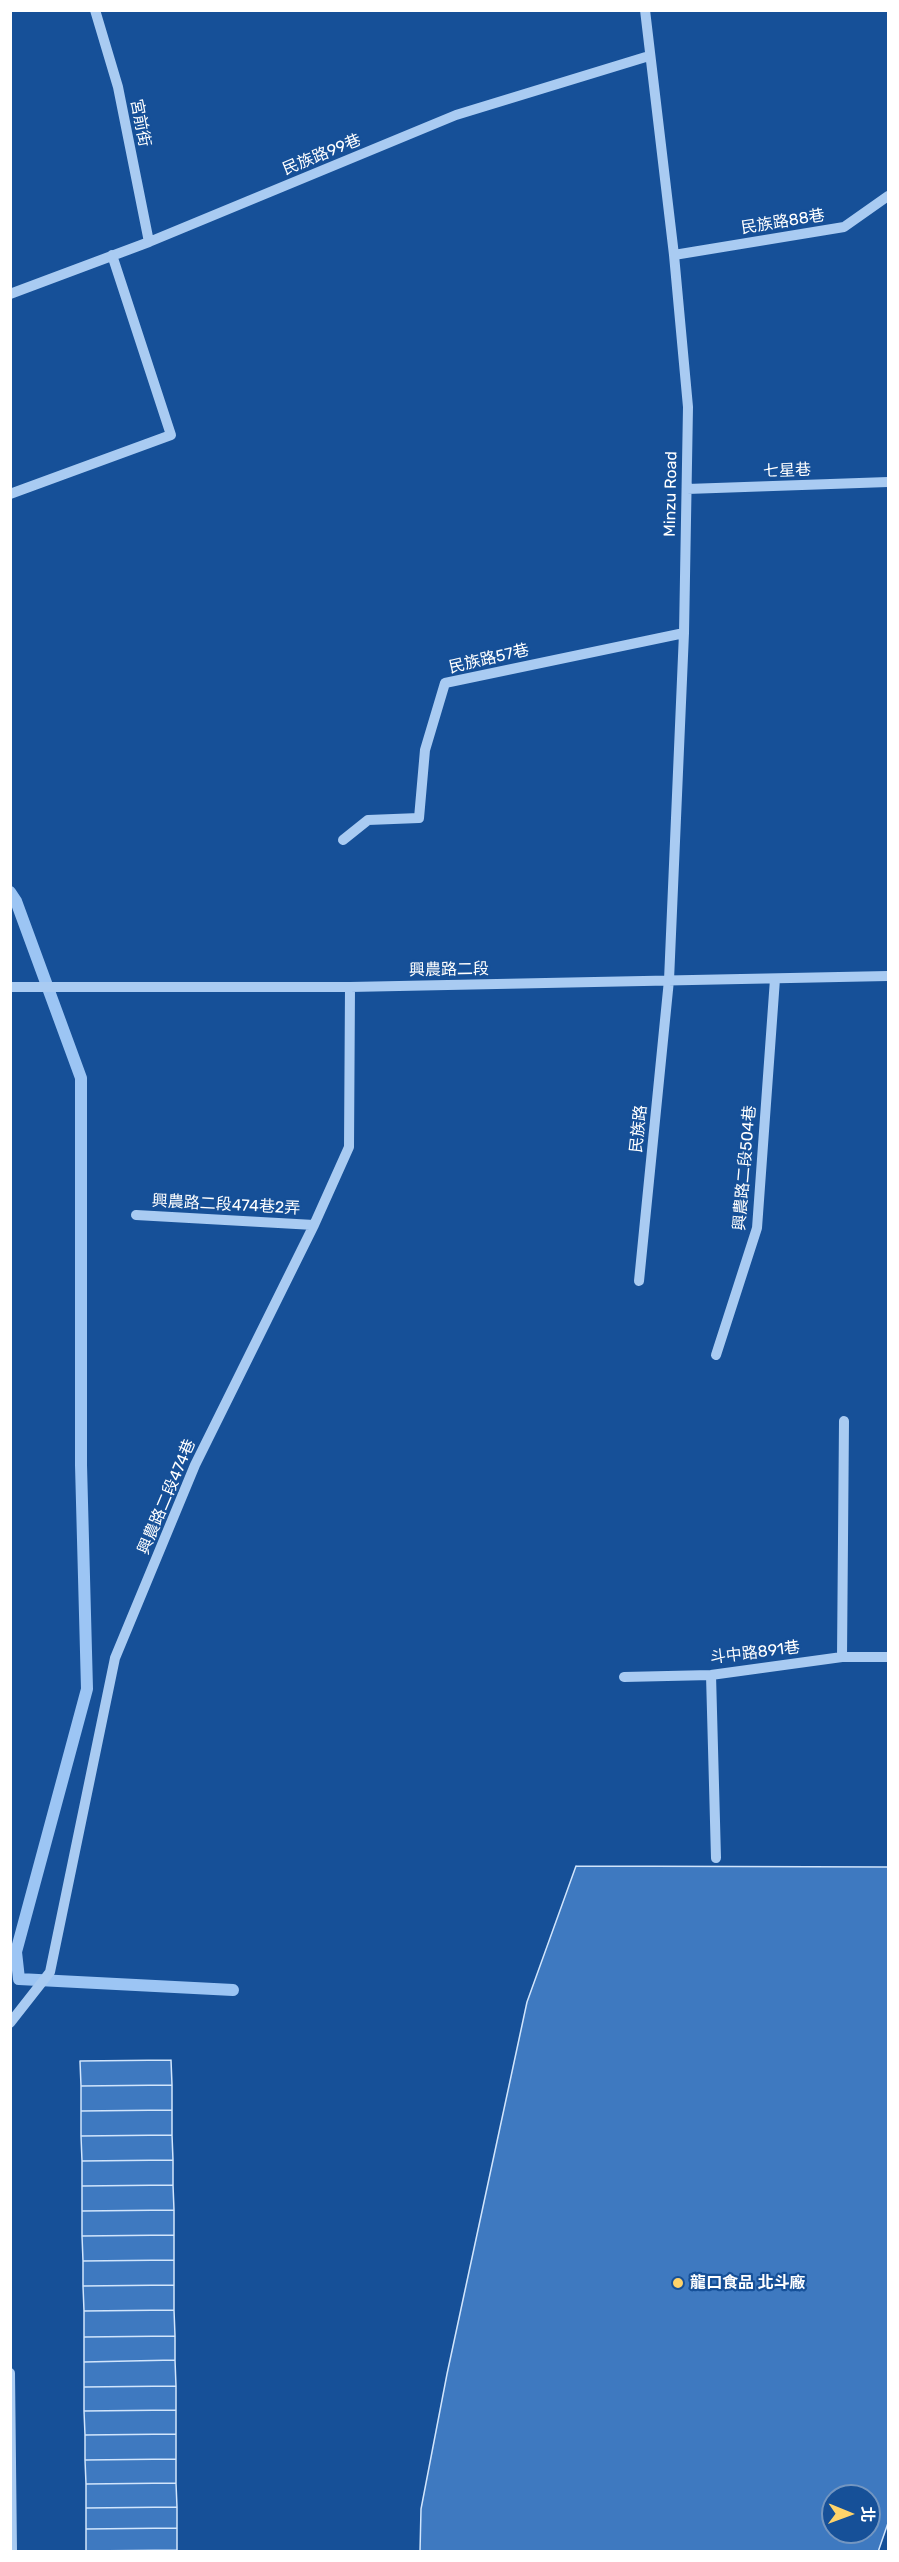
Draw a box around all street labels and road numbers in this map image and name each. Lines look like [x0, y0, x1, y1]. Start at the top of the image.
street label: 宮前街 [126, 98, 154, 148]
street label: 民族路99巷 [280, 131, 364, 179]
street label: 民族路88巷 [740, 206, 826, 238]
street label: Minzu Road [661, 451, 681, 537]
street label: 七星巷 [763, 461, 811, 481]
street label: 民族路57巷 [447, 640, 531, 678]
street label: 興農路二段 [409, 960, 489, 980]
street label: 民族路 [627, 1104, 651, 1154]
street label: 興農路二段504巷 [730, 1105, 760, 1231]
street label: 興農路二段474巷2弄 [151, 1192, 301, 1218]
street label: 興農路二段474巷 [134, 1437, 200, 1557]
street label: 斗中路891巷 [709, 1638, 801, 1668]

